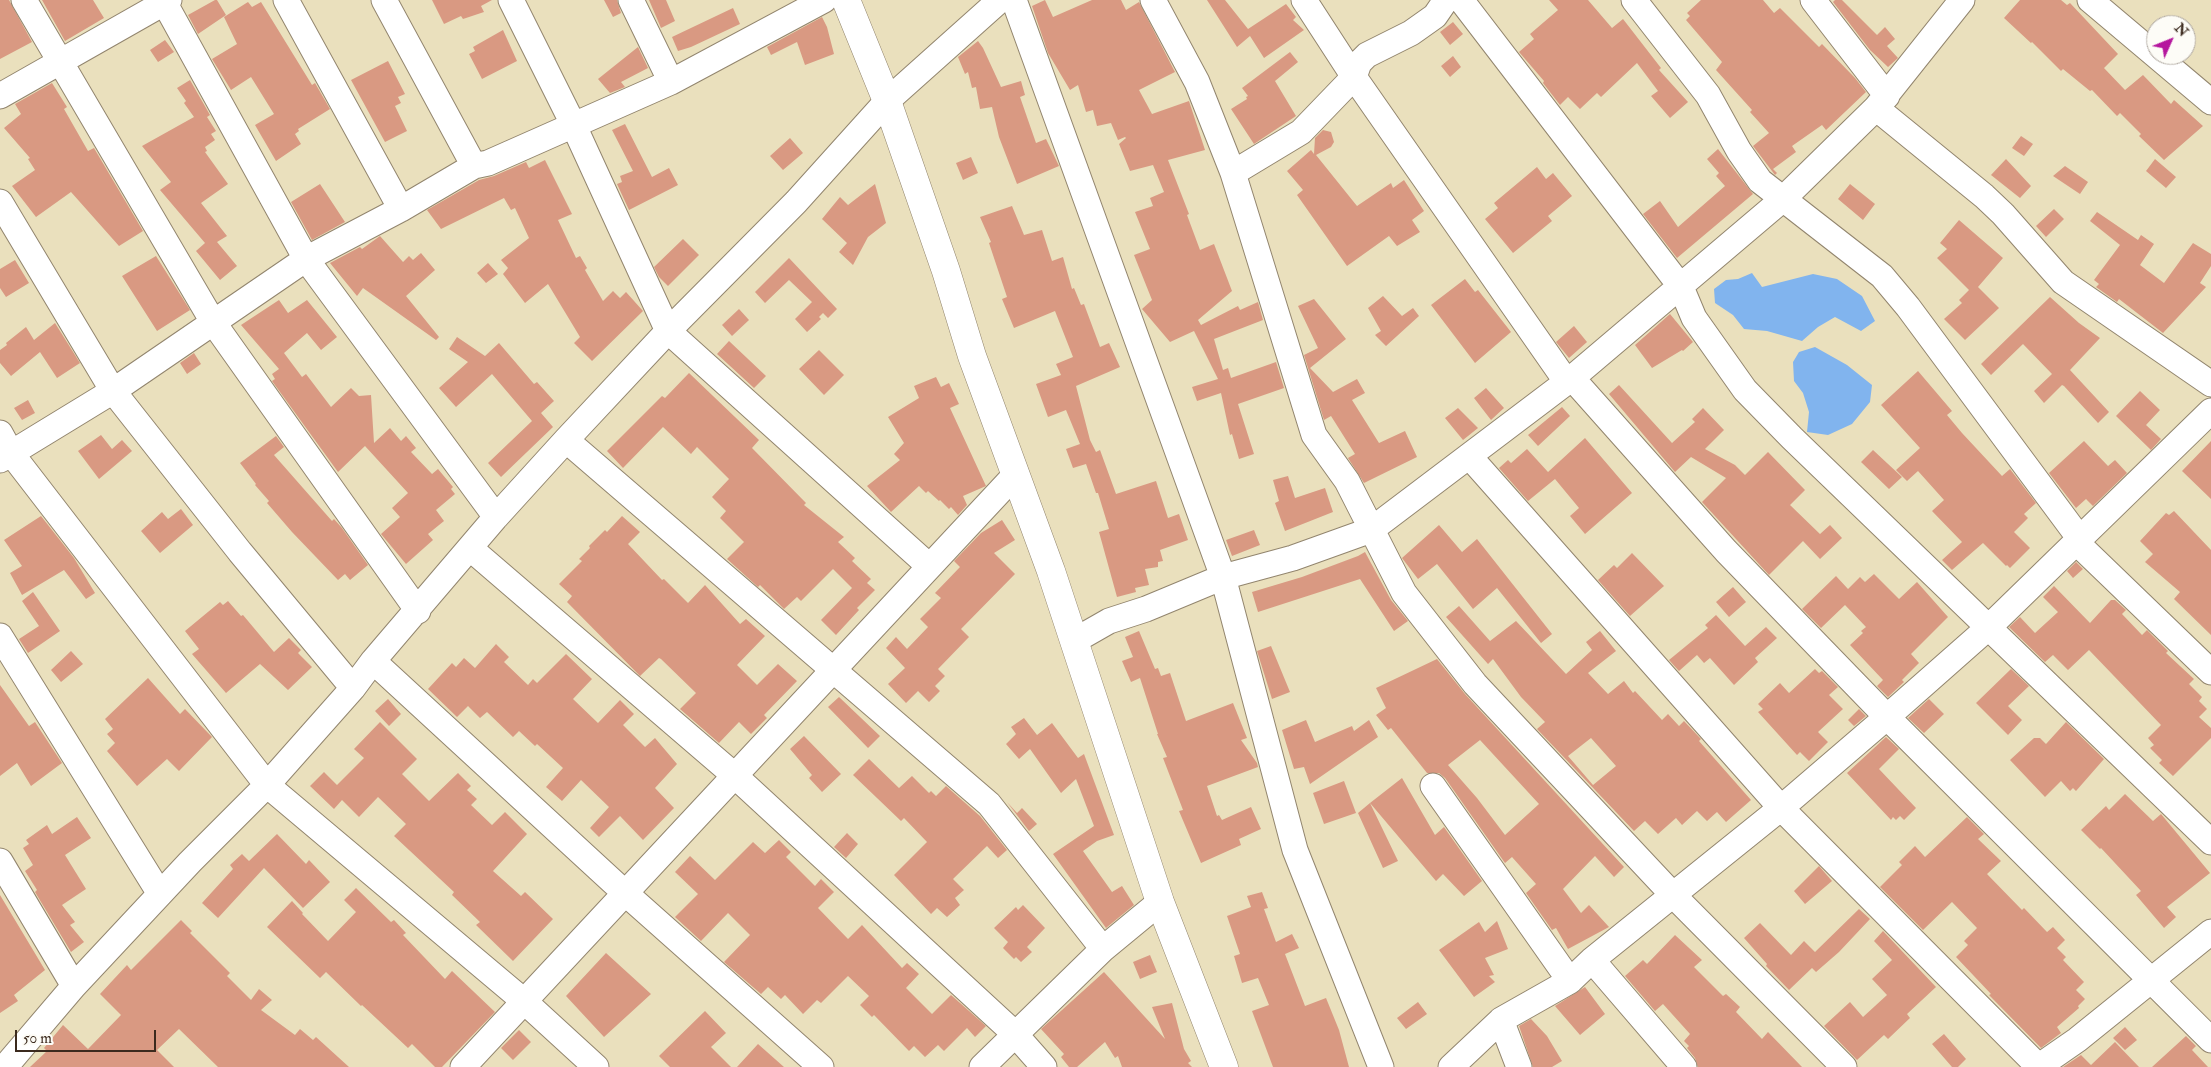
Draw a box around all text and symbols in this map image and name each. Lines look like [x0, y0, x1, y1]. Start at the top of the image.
north arrow [2146, 15, 2196, 65]
text: N [2171, 20, 2192, 40]
scale bar [18, 1020, 159, 1052]
text: 50 m [23, 1029, 52, 1048]

